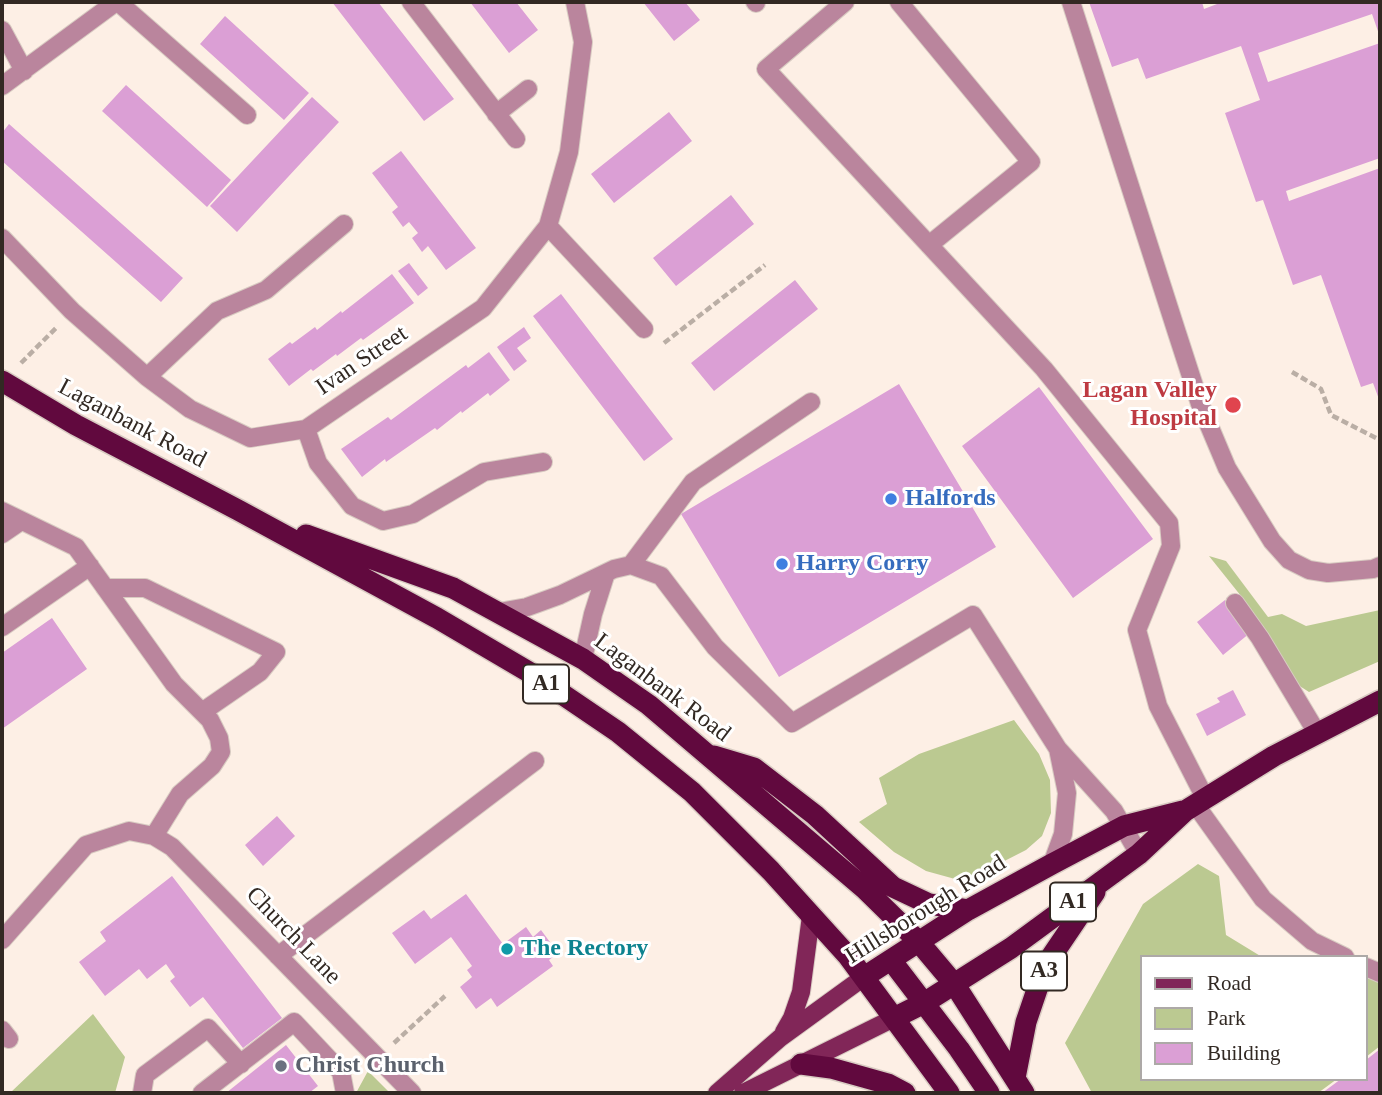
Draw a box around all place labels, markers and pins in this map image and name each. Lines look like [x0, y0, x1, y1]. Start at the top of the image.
place label: Lagan Valley Hospital [1083, 377, 1217, 433]
marker: Lagan Valley Hospital [1223, 395, 1243, 415]
place label: Halfords [905, 485, 996, 513]
marker: Halfords [883, 491, 899, 507]
place label: Harry Corry [796, 550, 929, 578]
marker: Harry Corry [774, 556, 790, 572]
place label: The Rectory [521, 935, 648, 963]
marker: The Rectory [499, 941, 515, 957]
place label: Christ Church [295, 1052, 445, 1080]
marker: Christ Church [273, 1058, 289, 1074]

